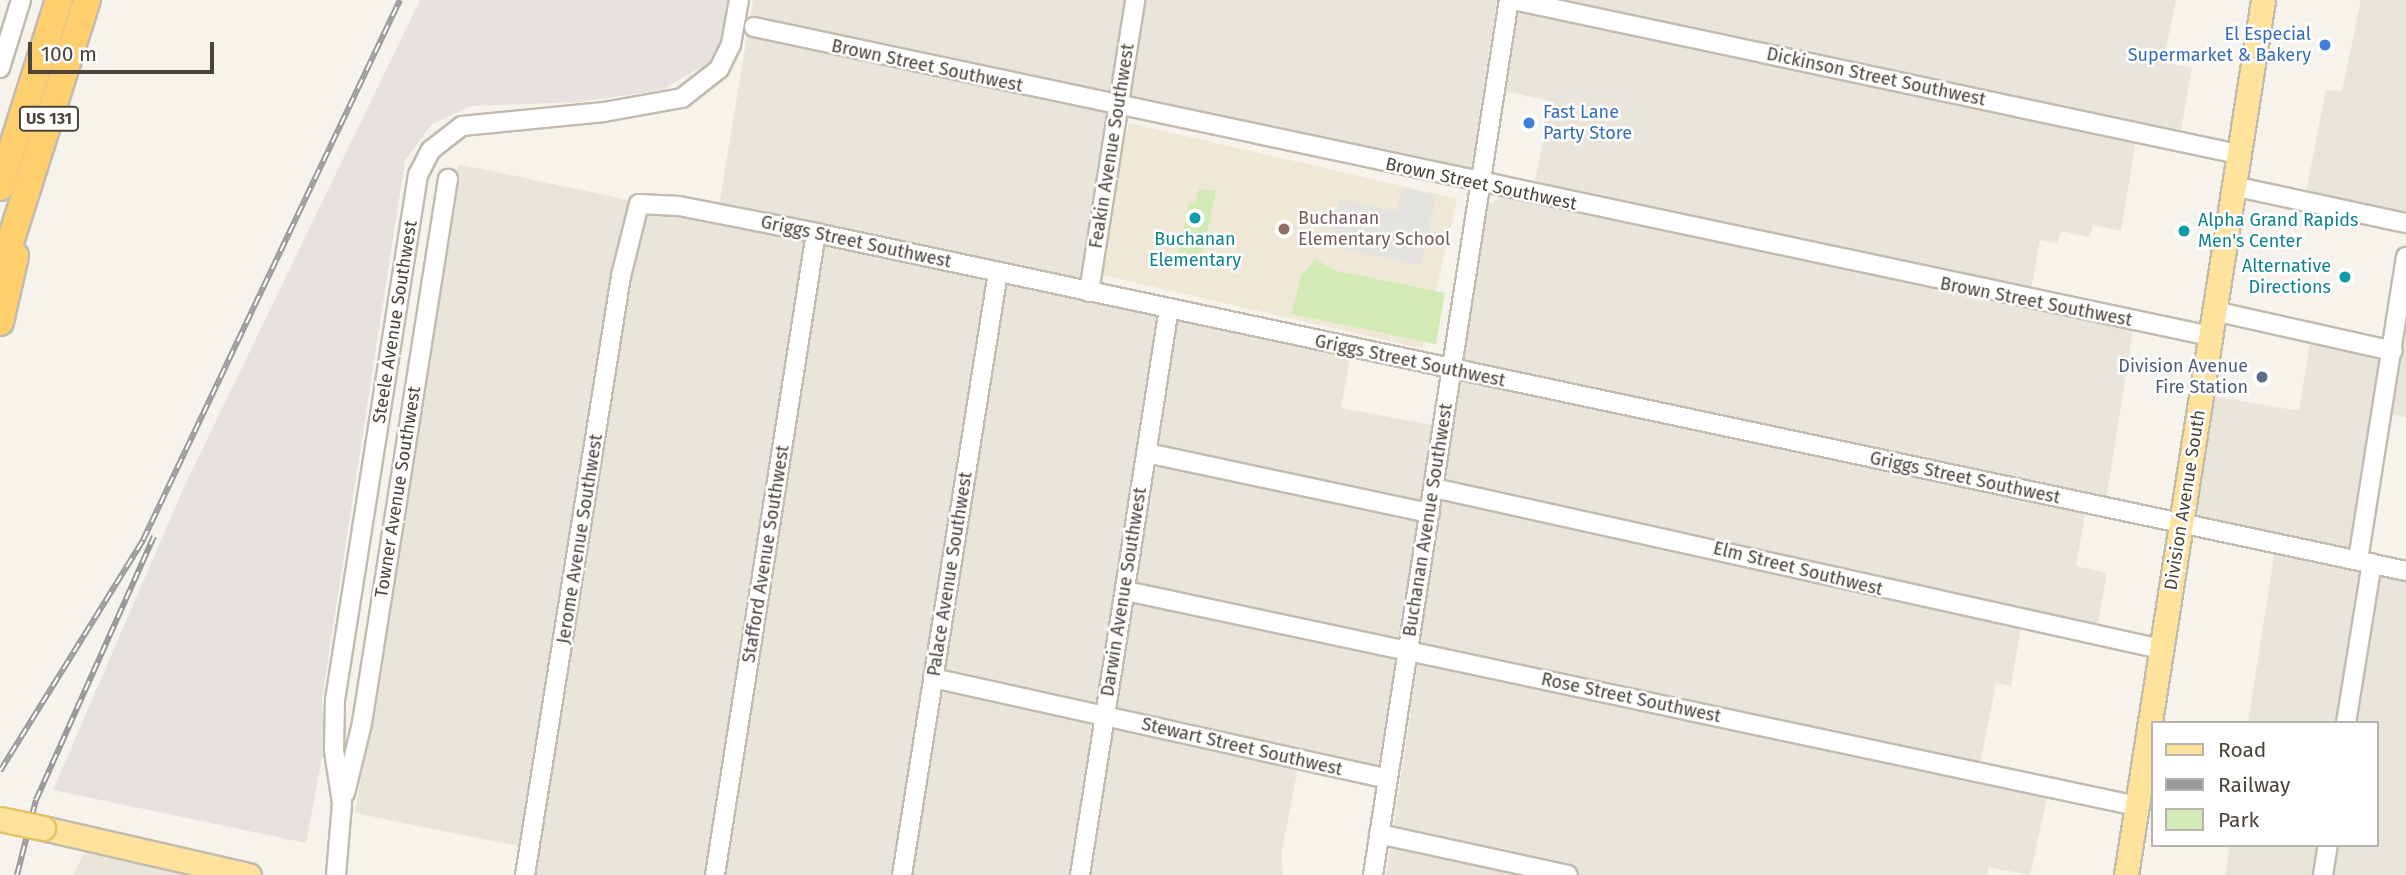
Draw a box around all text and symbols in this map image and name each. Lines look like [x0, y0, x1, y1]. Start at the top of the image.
place label: El Especial Supermarket & Bakery [2128, 24, 2311, 66]
scale bar [32, 28, 217, 72]
street label: Brown Street Southwest [829, 35, 1025, 97]
marker: El Especial Supermarket & Bakery [2317, 37, 2333, 53]
text: 100 m [41, 41, 97, 67]
street label: Feakin Avenue Southwest [1085, 42, 1139, 250]
street label: Dickinson Street Southwest [1764, 43, 1988, 111]
place label: Fast Lane Party Store [1543, 102, 1632, 144]
road number: US 131 [18, 106, 80, 132]
marker: Fast Lane Party Store [1521, 115, 1537, 131]
street label: Brown Street Southwest [1383, 153, 1579, 215]
place label: Buchanan Elementary School [1298, 208, 1450, 250]
marker: Buchanan Elementary [1187, 210, 1203, 226]
place label: Alpha Grand Rapids Men's Center [2198, 210, 2358, 252]
street label: Griggs Street Southwest [759, 211, 953, 273]
street label: Steele Avenue Southwest [368, 219, 422, 425]
marker: Buchanan Elementary School [1276, 221, 1292, 237]
marker: Alpha Grand Rapids Men's Center [2176, 223, 2192, 239]
place label: Buchanan Elementary [1149, 229, 1241, 272]
place label: Alternative Directions [2242, 256, 2331, 298]
marker: Alternative Directions [2337, 269, 2353, 285]
street label: Brown Street Southwest [1938, 273, 2134, 331]
street label: Griggs Street Southwest [1313, 330, 1507, 392]
place label: Division Avenue Fire Station [2118, 356, 2248, 398]
marker: Division Avenue Fire Station [2254, 369, 2270, 385]
street label: Towner Avenue Southwest [371, 385, 425, 599]
street label: Buchanan Avenue Southwest [1399, 402, 1457, 638]
street label: Division Avenue South [2160, 408, 2210, 592]
street label: Jerome Avenue Southwest [553, 433, 607, 645]
street label: Stafford Avenue Southwest [738, 444, 794, 664]
street label: Griggs Street Southwest [1868, 447, 2062, 509]
street label: Palace Avenue Southwest [923, 470, 977, 678]
street label: Darwin Avenue Southwest [1097, 486, 1151, 698]
street label: Elm Street Southwest [1711, 537, 1885, 601]
street label: Rose Street Southwest [1539, 668, 1723, 728]
street label: Stewart Street Southwest [1139, 713, 1345, 781]
legend [2150, 721, 2378, 847]
text: Road [2218, 737, 2266, 763]
text: Railway [2218, 772, 2290, 798]
text: Park [2218, 807, 2259, 833]

